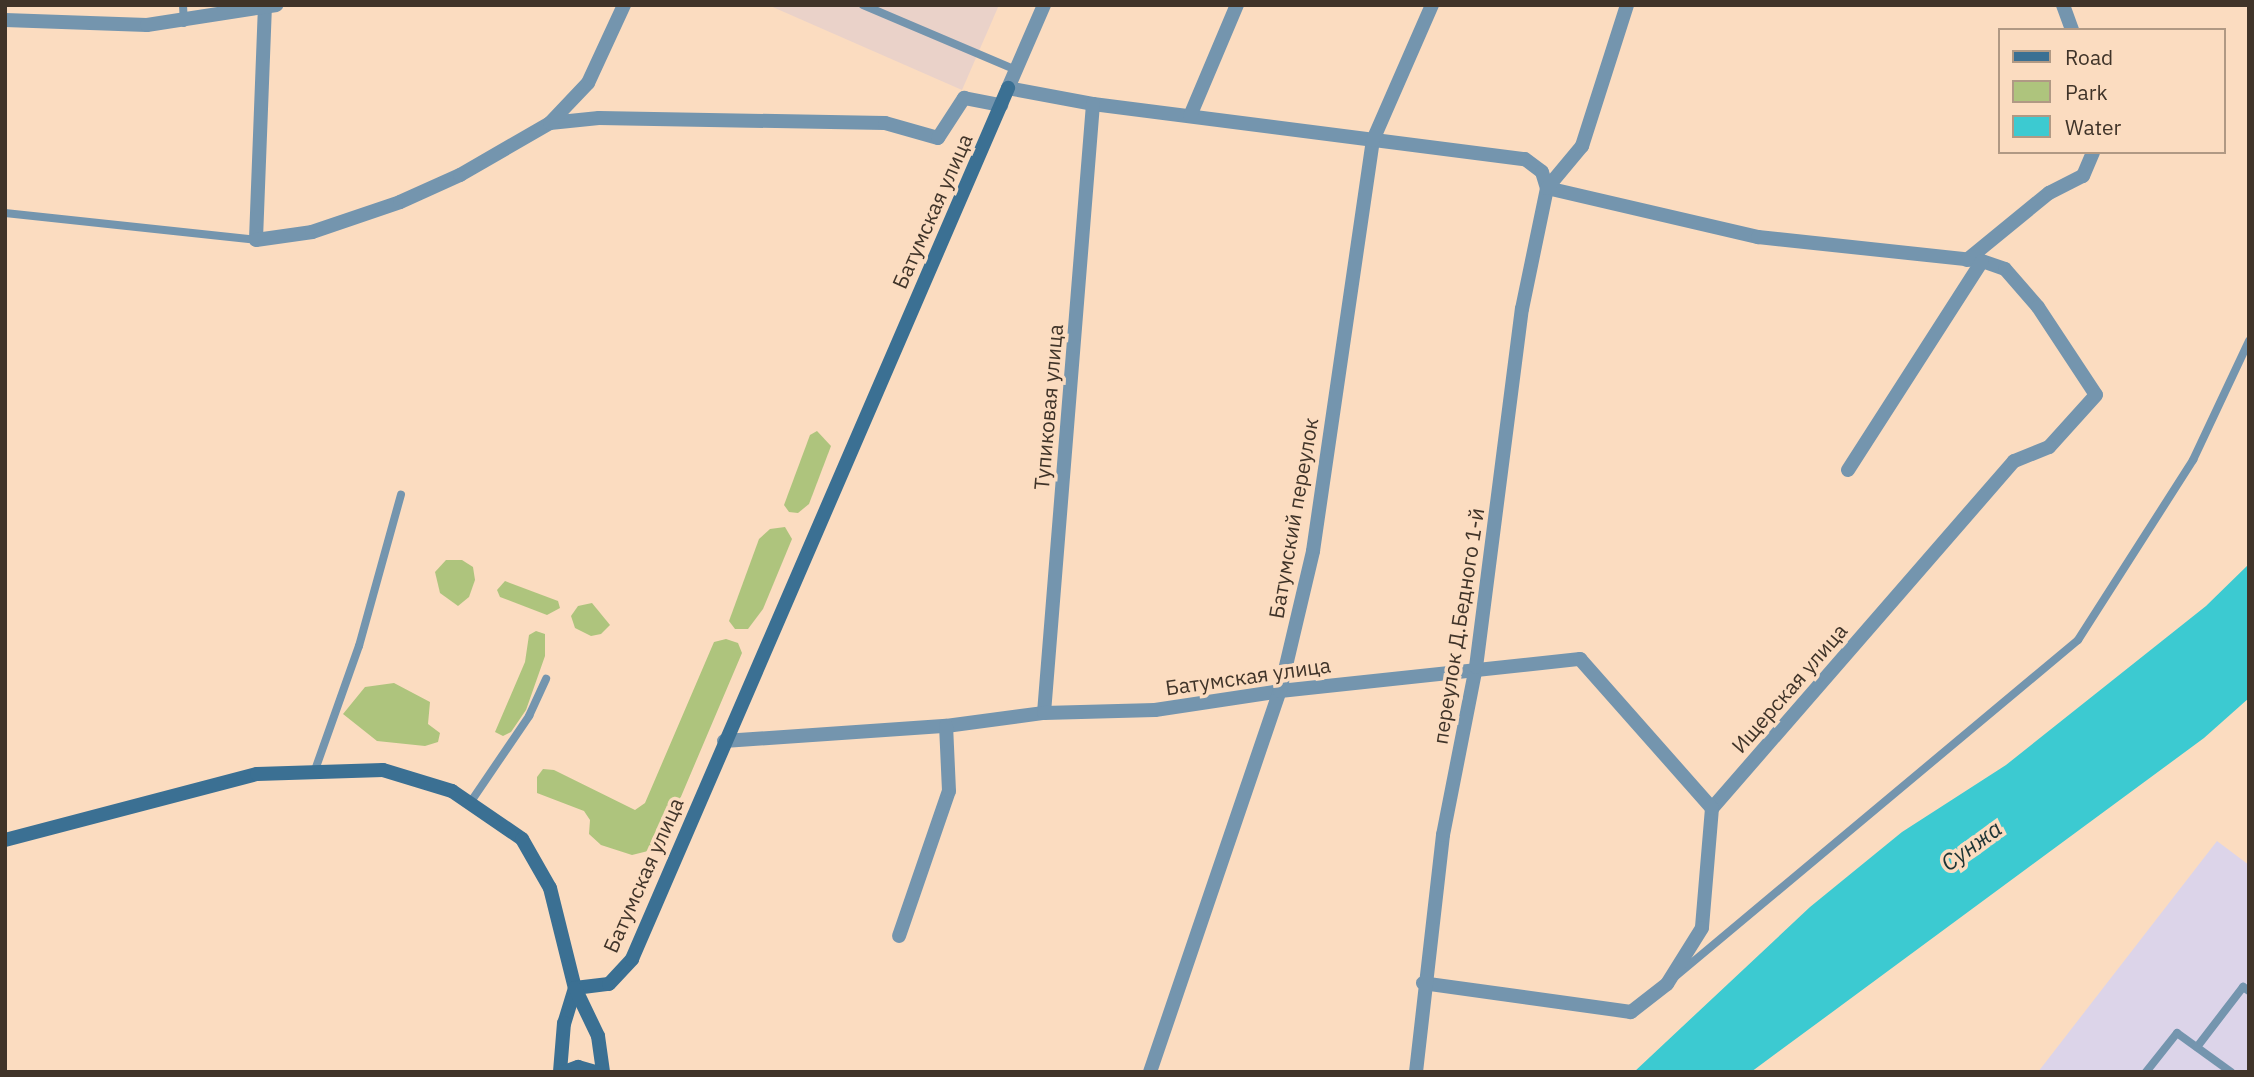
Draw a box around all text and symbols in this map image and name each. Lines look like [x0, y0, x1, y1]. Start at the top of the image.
legend [1998, 28, 2226, 154]
text: Road [2065, 43, 2113, 71]
text: Park [2065, 78, 2108, 106]
text: Water [2065, 113, 2121, 141]
street label: Батумская улица [887, 130, 977, 292]
street label: Тупиковая улица [1028, 323, 1068, 491]
street label: Батумский переулок [1263, 416, 1323, 620]
street label: переулок Д.Бедного 1-й [1427, 506, 1489, 746]
street label: Ищерская улица [1726, 618, 1852, 758]
street label: Батумская улица [1164, 652, 1332, 700]
street label: Батумская улица [598, 794, 688, 956]
water label: Сунжа [1935, 814, 2007, 876]

